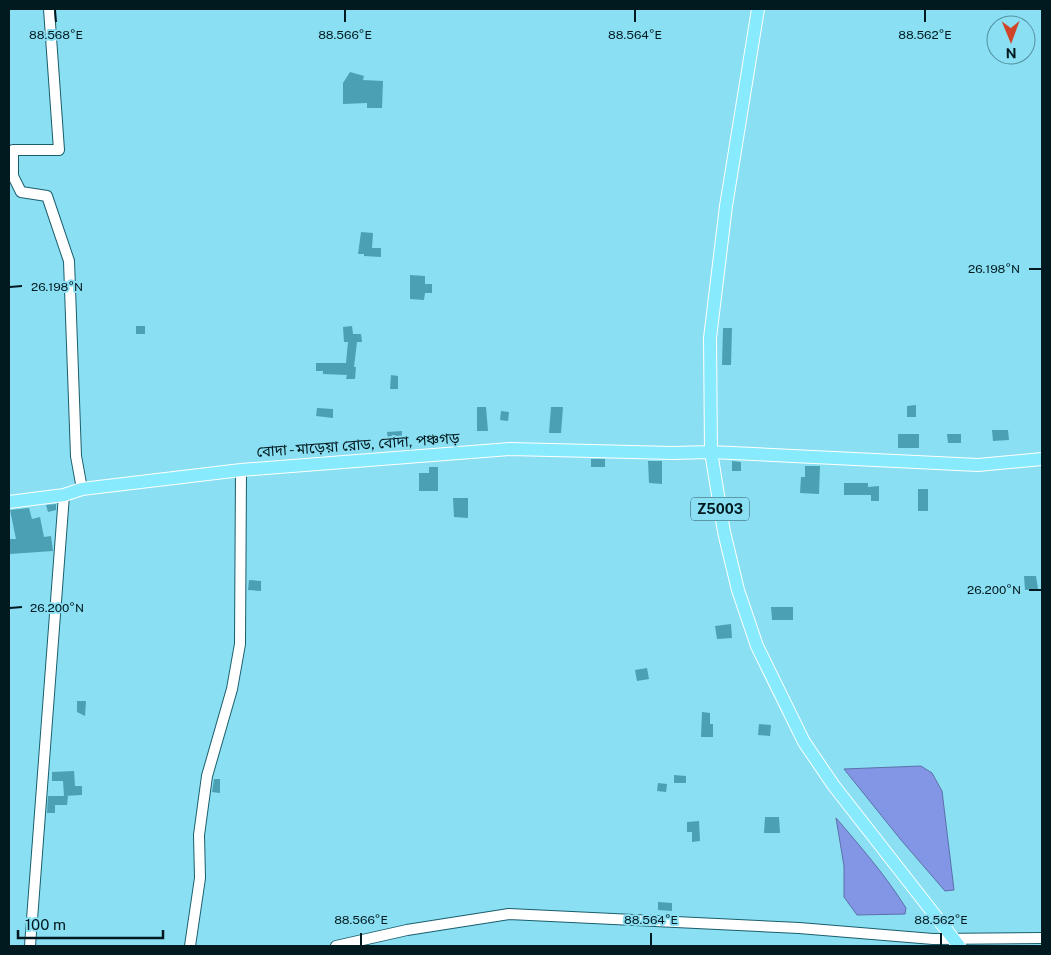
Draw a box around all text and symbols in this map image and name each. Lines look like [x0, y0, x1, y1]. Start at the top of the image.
north arrow [986, 15, 1036, 65]
text: 88.568°E [29, 28, 83, 42]
text: 88.566°E [318, 28, 372, 42]
text: 88.564°E [608, 28, 662, 42]
text: 88.562°E [898, 28, 952, 42]
text: N [1006, 45, 1017, 61]
text: 26.198°N [968, 262, 1020, 276]
text: 26.198°N [31, 280, 83, 294]
street label: বোদা - মাড়েয়া রোড, বোদা, পঞ্চগড় [256, 429, 460, 460]
road number: Z5003 [691, 498, 749, 520]
text: 26.200°N [967, 583, 1021, 597]
text: 26.200°N [30, 601, 84, 615]
scale bar [18, 908, 162, 940]
text: 88.566°E [334, 913, 388, 927]
text: 88.564°E [624, 913, 678, 927]
text: 88.562°E [914, 913, 968, 927]
text: 100 m [25, 916, 66, 933]

